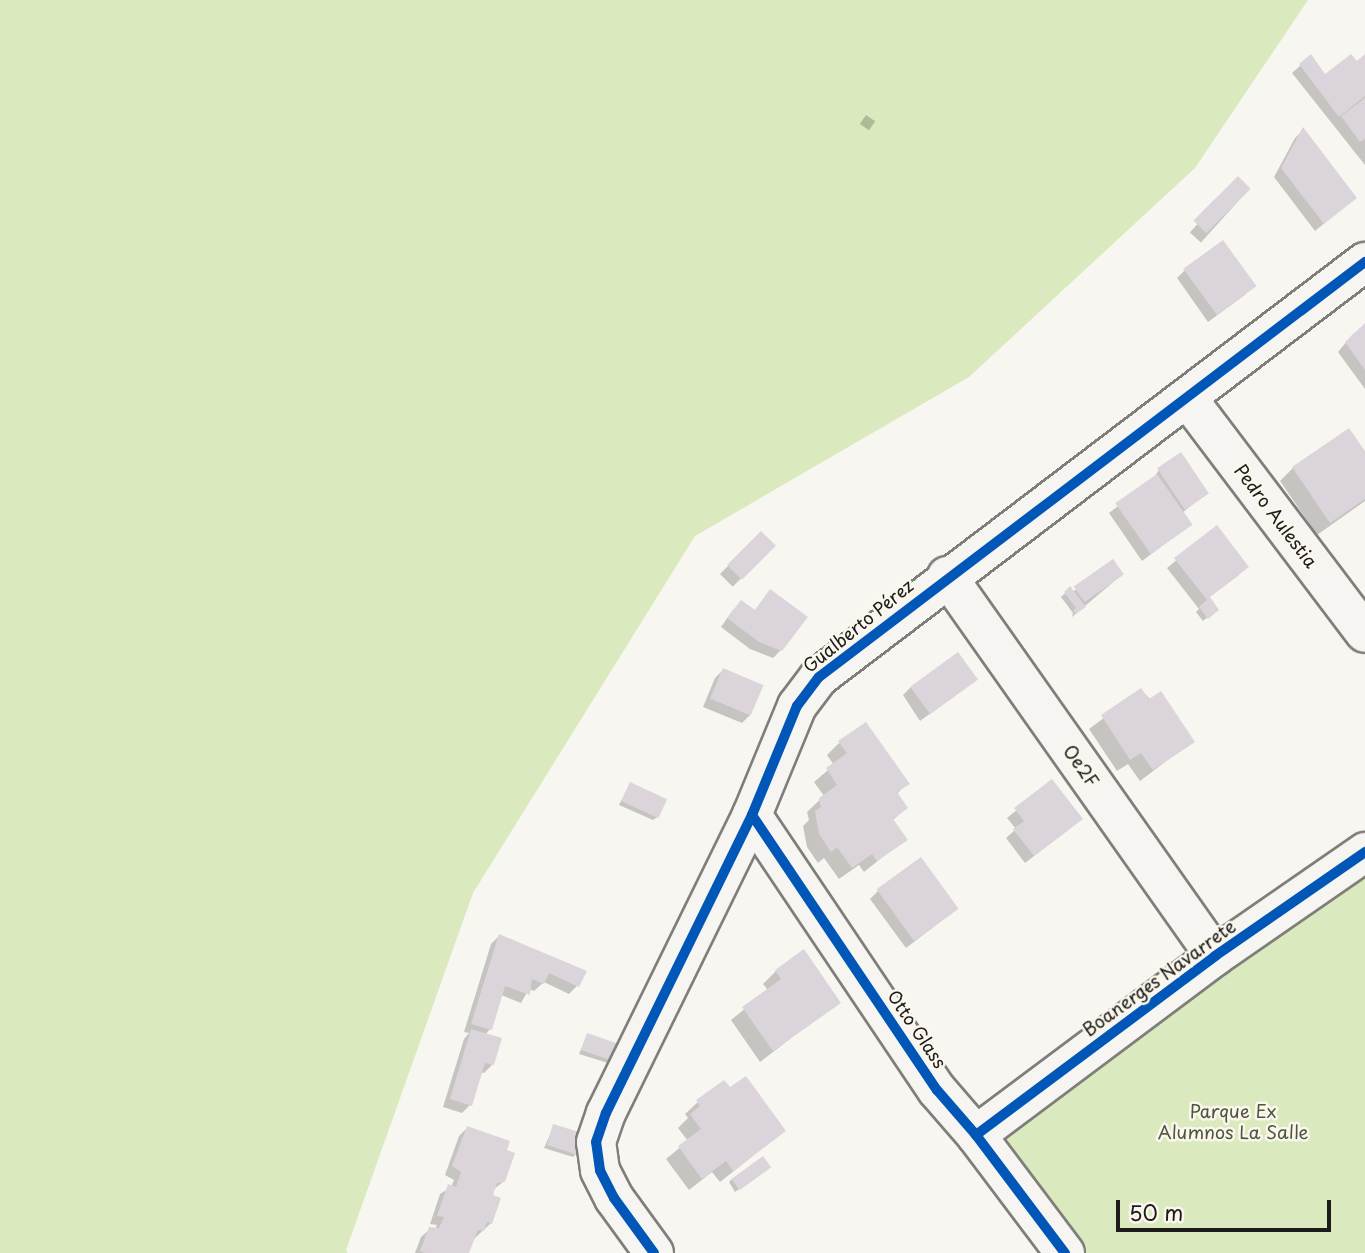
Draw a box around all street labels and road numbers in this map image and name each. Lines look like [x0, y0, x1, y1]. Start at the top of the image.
street label: Pedro Aulestia [1230, 459, 1322, 573]
street label: Gualberto Pérez [798, 574, 918, 678]
street label: Oe2F [1059, 741, 1103, 791]
street label: Boanerges Navarrete [1078, 915, 1240, 1041]
street label: Otto Glass [883, 985, 951, 1073]

